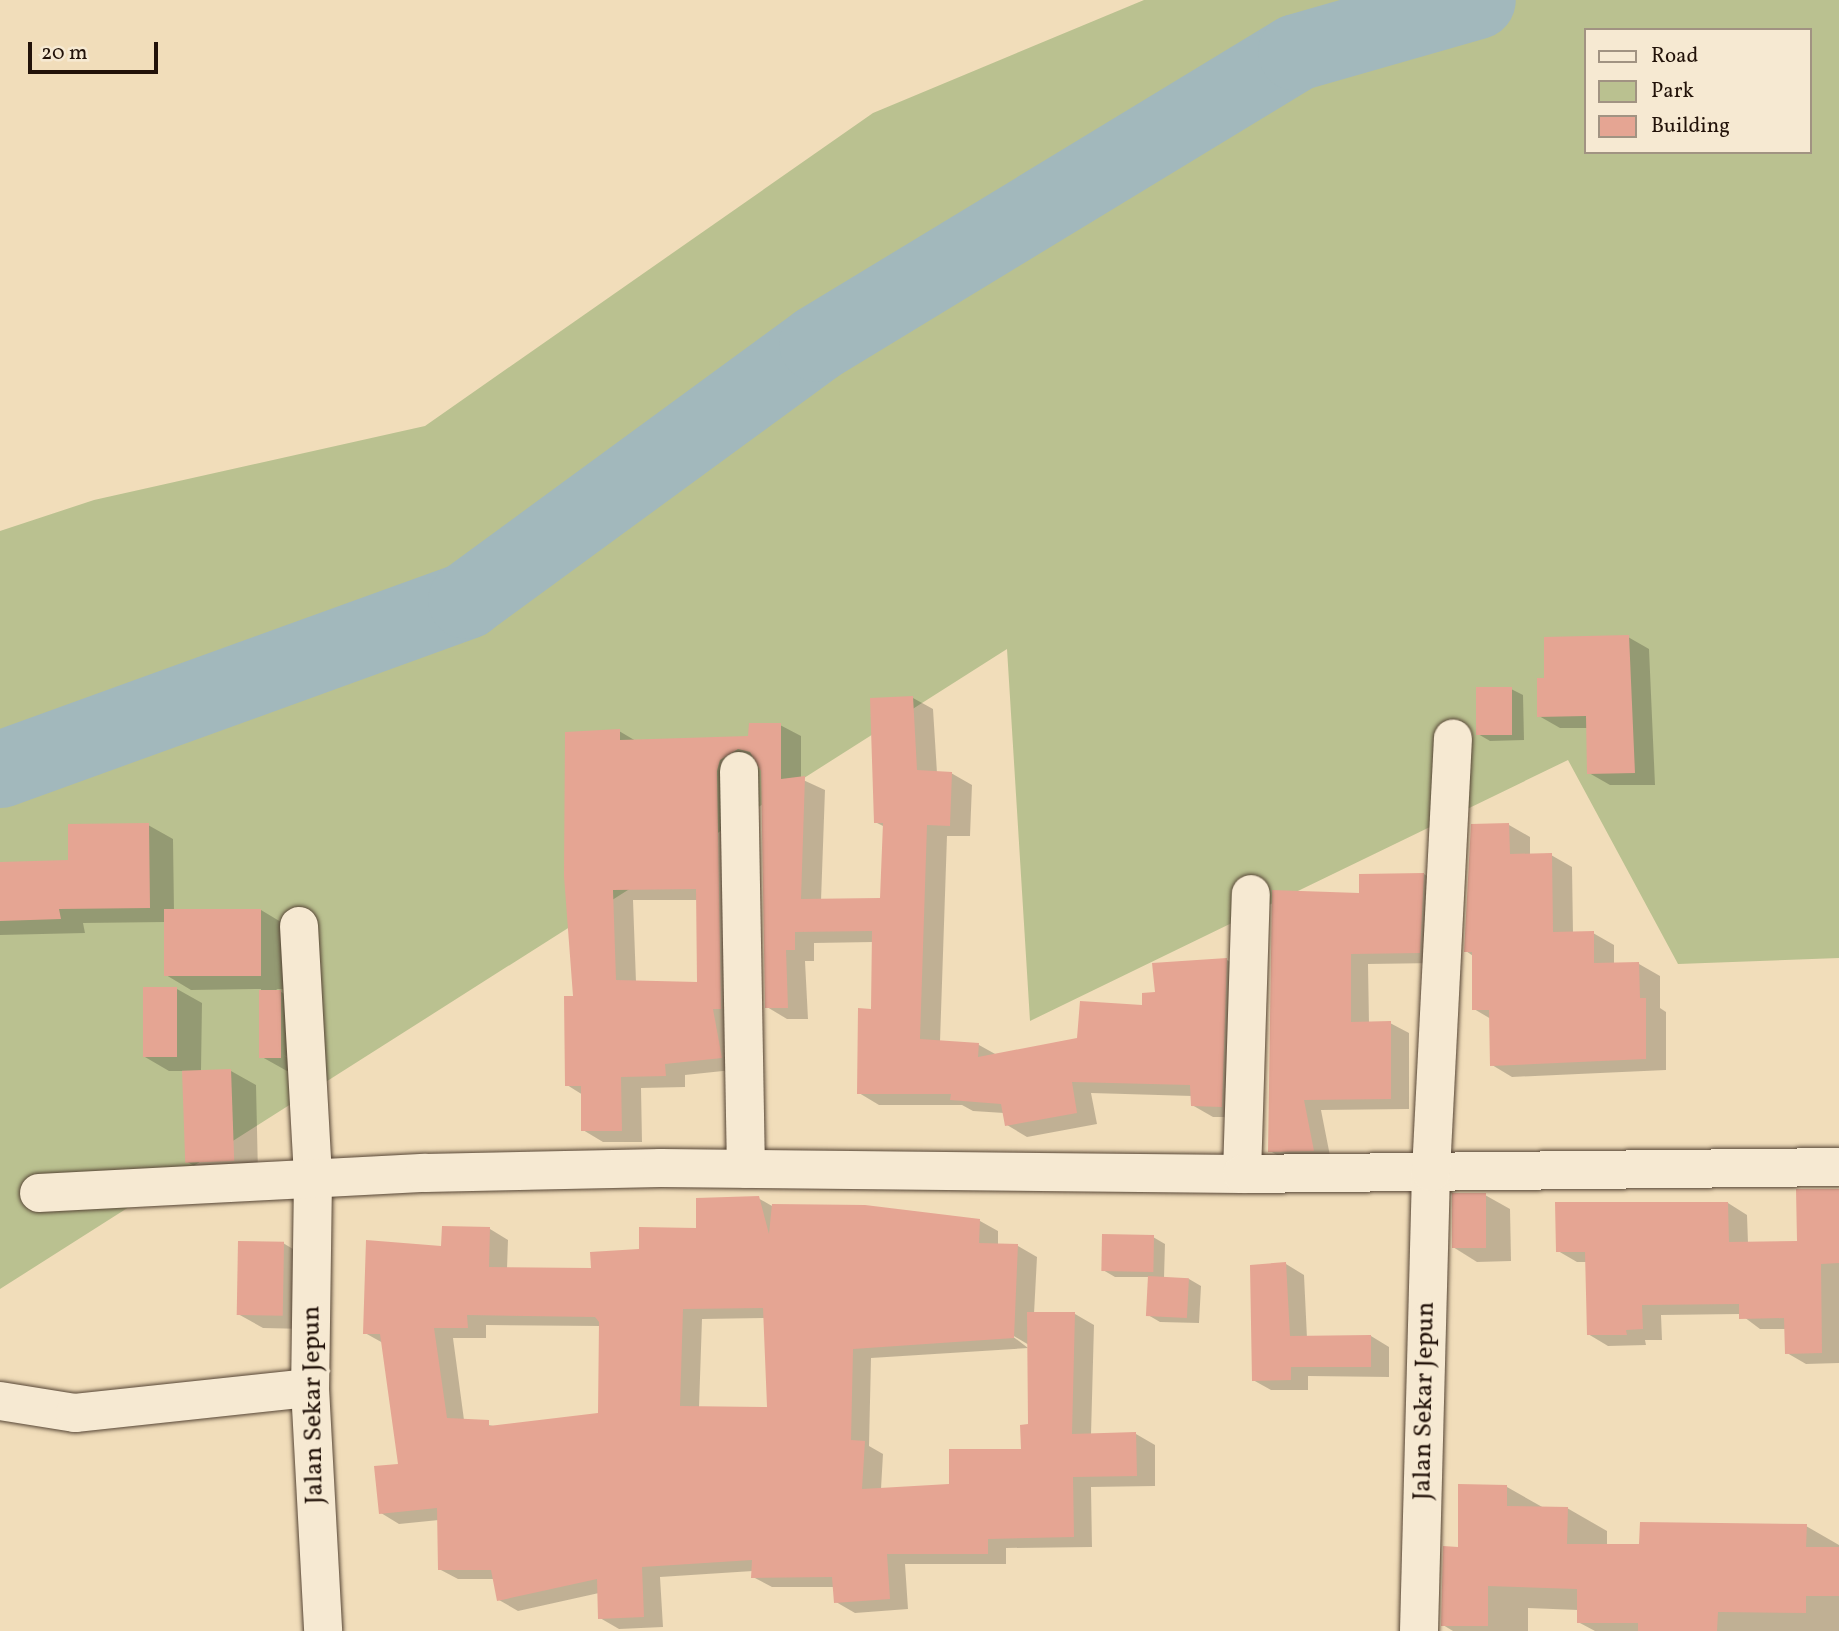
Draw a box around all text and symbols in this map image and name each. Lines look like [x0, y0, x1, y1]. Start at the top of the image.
scale bar [32, 28, 161, 72]
legend [1584, 28, 1811, 154]
text: 20 m [41, 39, 87, 68]
text: Road [1651, 42, 1698, 71]
text: Park [1651, 77, 1694, 106]
text: Building [1651, 112, 1730, 141]
street label: Jalan Sekar Jepun [1408, 1301, 1442, 1501]
street label: Jalan Sekar Jepun [297, 1305, 331, 1505]

